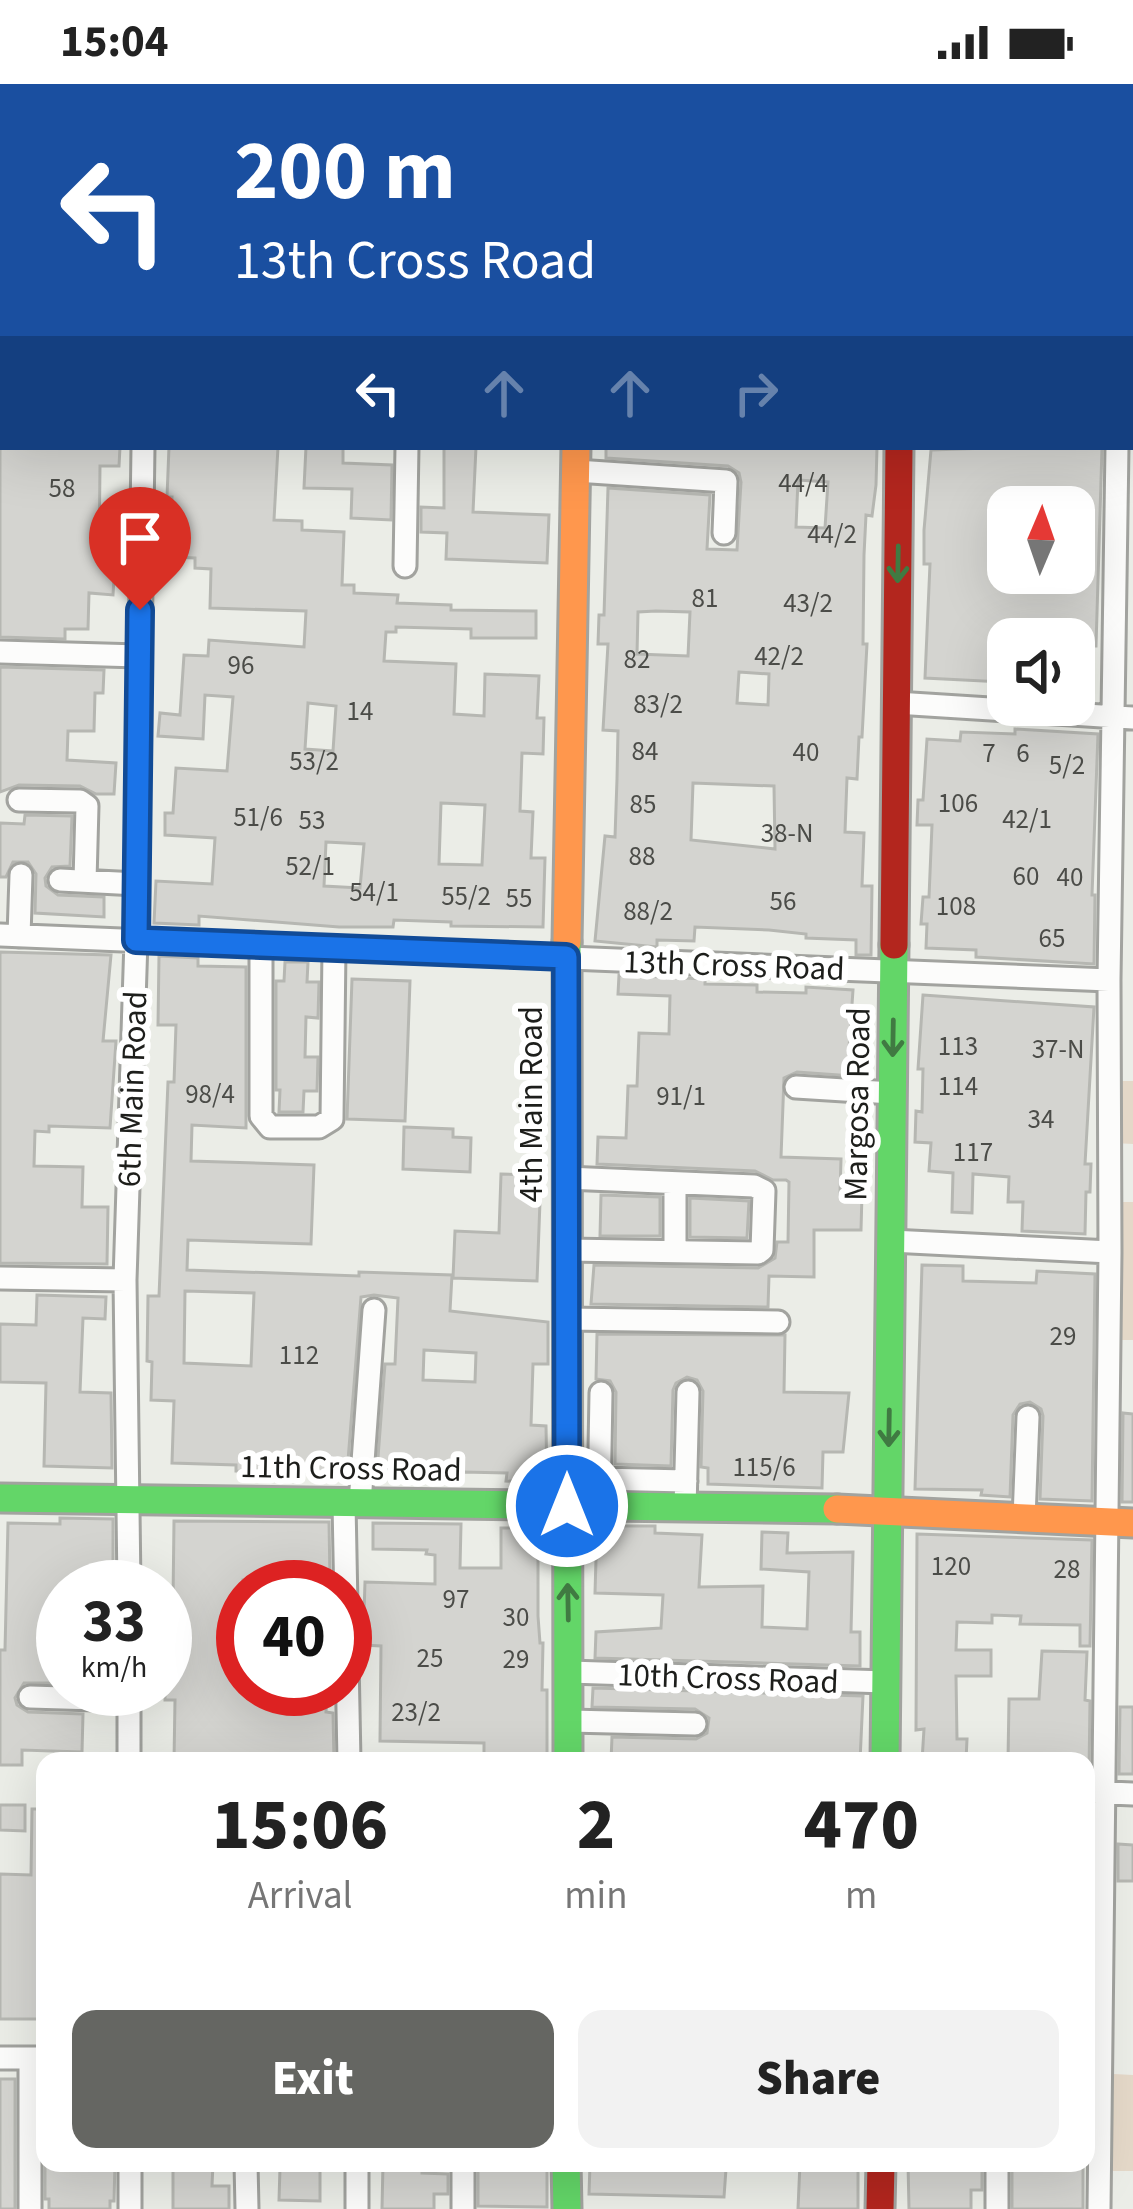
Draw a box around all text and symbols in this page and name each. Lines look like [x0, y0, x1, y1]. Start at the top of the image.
text: 15:04 [60, 10, 169, 74]
text: 200 m [234, 112, 456, 232]
icon: left [36, 132, 192, 288]
text: 13th Cross Road [234, 223, 596, 300]
icon: left [345, 360, 411, 426]
icon: ahead [471, 360, 537, 426]
icon: ahead [597, 360, 663, 426]
icon: right [723, 360, 789, 426]
house number: 44/4 [778, 464, 828, 503]
house number: 58 [49, 469, 75, 508]
north arrow [987, 486, 1095, 594]
map controls [987, 486, 1095, 726]
pin [89, 487, 191, 610]
icon: arrive [107, 505, 173, 571]
house number: 44/2 [807, 515, 857, 554]
one-way arrow [887, 544, 909, 583]
house number: 81 [692, 579, 718, 618]
house number: 43/2 [783, 584, 833, 623]
button: sound [987, 618, 1095, 726]
house number: 42/2 [754, 637, 804, 676]
house number: 82 [624, 640, 650, 679]
house number: 96 [228, 646, 254, 685]
house number: 83/2 [633, 685, 683, 724]
house number: 14 [347, 692, 373, 731]
house number: 84 [632, 732, 658, 771]
house number: 40 [793, 733, 819, 772]
house number: 7 [982, 734, 996, 773]
house number: 6 [1016, 734, 1030, 773]
house number: 53/2 [289, 742, 339, 781]
house number: 5/2 [1049, 746, 1085, 785]
house number: 106 [938, 784, 978, 823]
house number: 85 [630, 785, 656, 824]
house number: 51/6 [233, 798, 283, 837]
house number: 42/1 [1002, 800, 1052, 839]
house number: 53 [299, 801, 325, 840]
house number: 38-N [761, 814, 813, 853]
house number: 88 [629, 837, 655, 876]
house number: 52/1 [285, 847, 335, 886]
house number: 60 [1013, 857, 1039, 896]
house number: 40 [1057, 858, 1083, 897]
house number: 54/1 [349, 873, 399, 912]
house number: 55/2 [441, 877, 491, 916]
house number: 55 [506, 879, 532, 918]
house number: 56 [770, 882, 796, 921]
house number: 108 [936, 887, 976, 926]
house number: 88/2 [623, 892, 673, 931]
house number: 65 [1039, 919, 1065, 958]
street label: 13th Cross Road [623, 938, 845, 993]
street label: 6th Main Road [106, 990, 159, 1188]
street label: 4th Main Road [508, 1006, 555, 1202]
street label: Margosa Road [832, 1007, 883, 1201]
one-way arrow [882, 1018, 904, 1057]
house number: 113 [938, 1027, 978, 1066]
house number: 37-N [1032, 1030, 1084, 1069]
house number: 114 [938, 1067, 978, 1106]
house number: 98/4 [185, 1075, 235, 1114]
house number: 91/1 [656, 1077, 706, 1116]
house number: 34 [1028, 1100, 1054, 1139]
house number: 117 [953, 1133, 993, 1172]
house number: 29 [1050, 1317, 1076, 1356]
house number: 112 [279, 1336, 319, 1375]
one-way arrow [878, 1408, 900, 1447]
street label: 11th Cross Road [240, 1443, 462, 1494]
position arrow [504, 1443, 630, 1569]
house number: 115/6 [732, 1448, 796, 1487]
house number: 120 [931, 1547, 971, 1586]
house number: 28 [1054, 1550, 1080, 1589]
speed limit sign: 40 [216, 1560, 372, 1716]
text: 33 [82, 1580, 146, 1665]
house number: 97 [443, 1580, 469, 1619]
one-way arrow [557, 1583, 579, 1622]
house number: 30 [503, 1598, 529, 1637]
house number: 25 [417, 1639, 443, 1678]
house number: 29 [503, 1640, 529, 1679]
text: km/h [81, 1646, 147, 1689]
street label: 10th Cross Road [617, 1651, 839, 1706]
house number: 23/2 [391, 1693, 441, 1732]
text: 15:06 [212, 1774, 388, 1877]
text: 2 [577, 1774, 615, 1877]
text: 470 [804, 1774, 919, 1877]
text: Arrival [248, 1868, 353, 1924]
text: min [564, 1868, 628, 1924]
text: m [845, 1868, 877, 1924]
button: Exit [72, 2010, 554, 2148]
button: Share [578, 2010, 1059, 2148]

